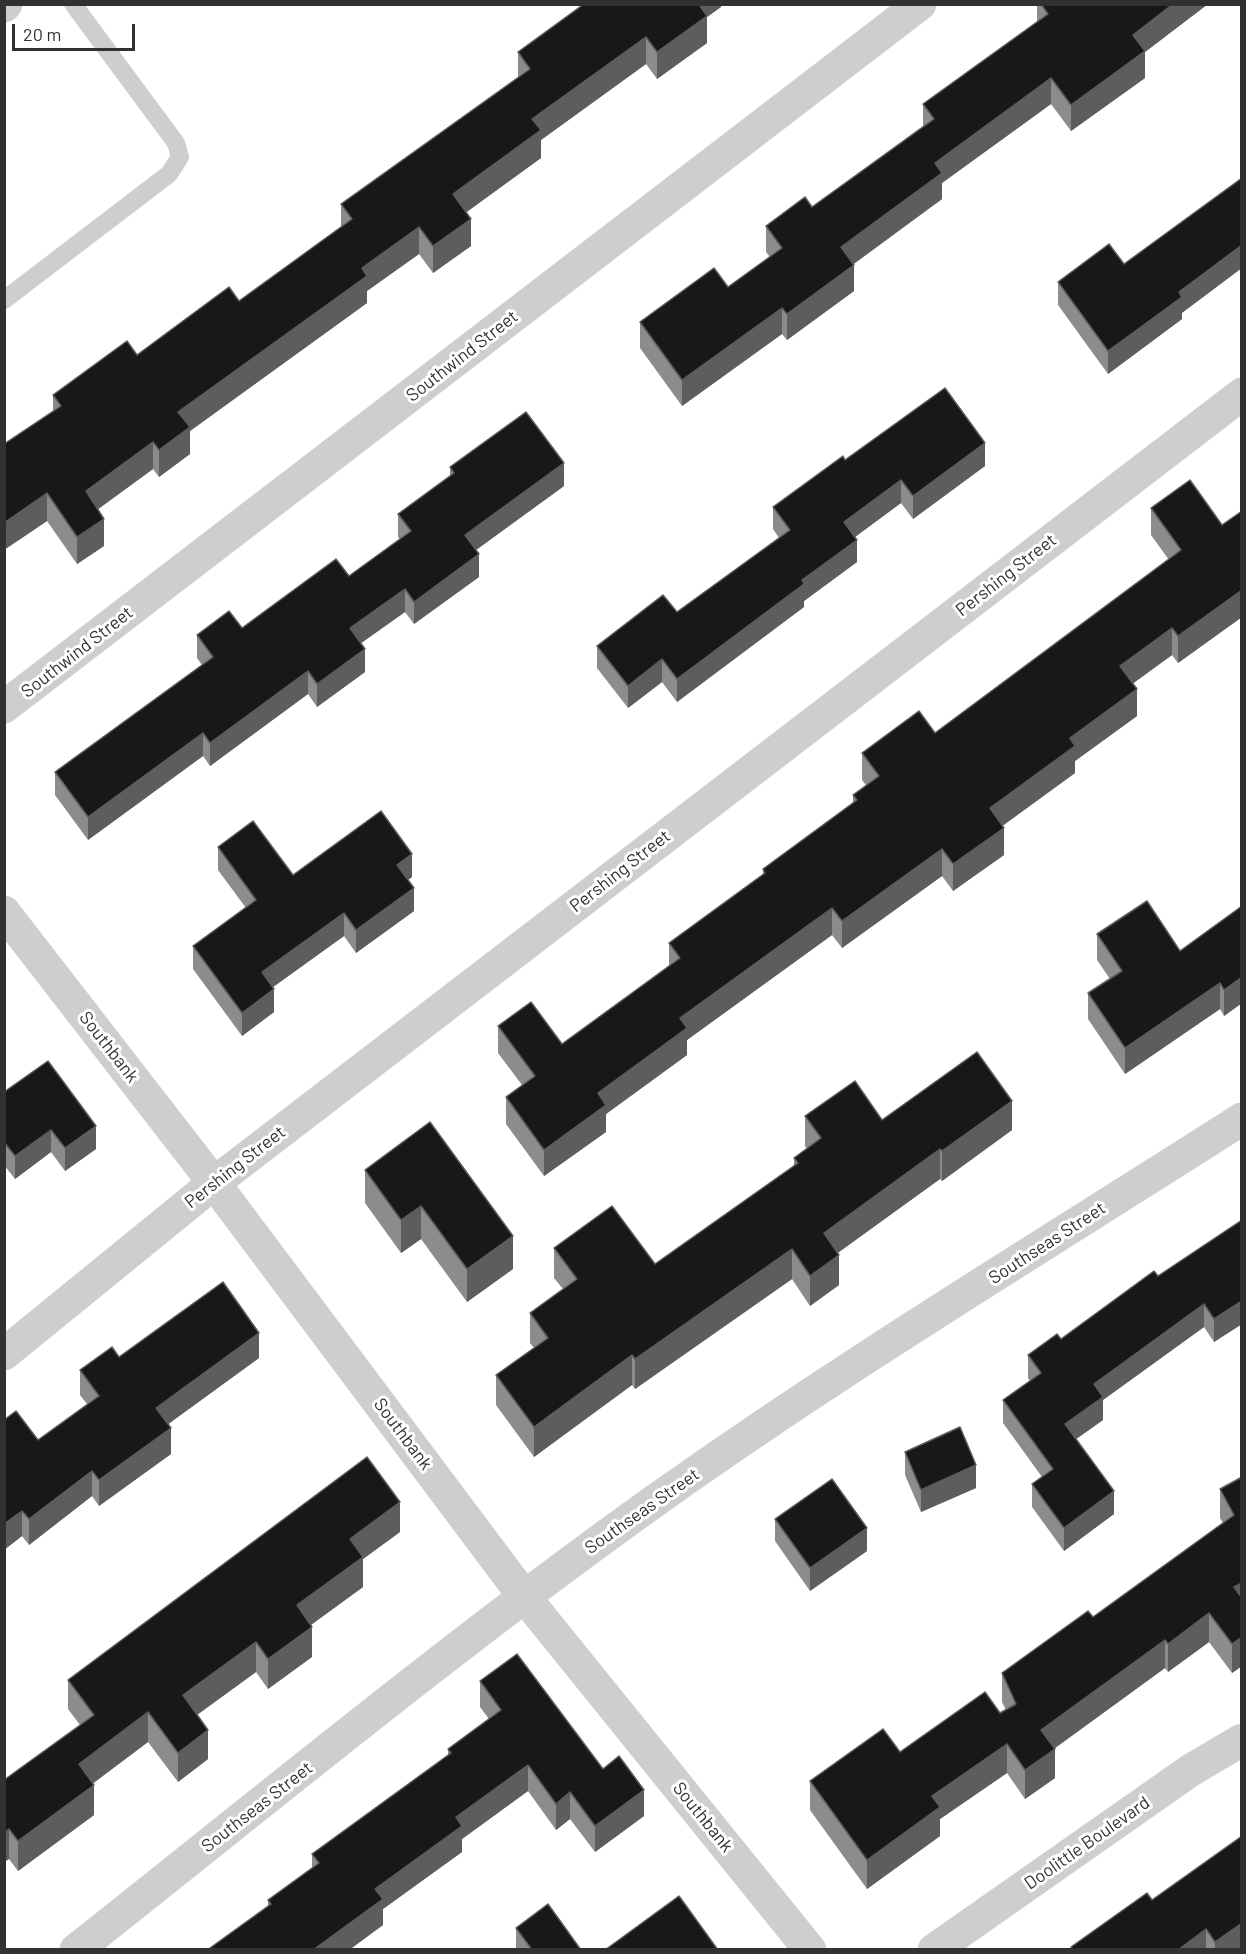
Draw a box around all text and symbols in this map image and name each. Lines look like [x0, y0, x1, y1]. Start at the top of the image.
scale bar [15, 12, 138, 50]
text: 20 m [23, 23, 61, 45]
street label: Southwind Street [402, 306, 522, 406]
street label: Pershing Street [952, 529, 1060, 621]
street label: Southwind Street [17, 602, 137, 702]
street label: Pershing Street [566, 825, 674, 917]
street label: Southbank [75, 1007, 143, 1087]
street label: Pershing Street [181, 1121, 289, 1213]
street label: Southseas Street [985, 1197, 1109, 1289]
street label: Southbank [369, 1394, 437, 1474]
street label: Southseas Street [581, 1463, 703, 1559]
street label: Southseas Street [197, 1757, 317, 1857]
street label: Southbank [668, 1778, 738, 1856]
street label: Doolittle Boulevard [1020, 1792, 1154, 1894]

